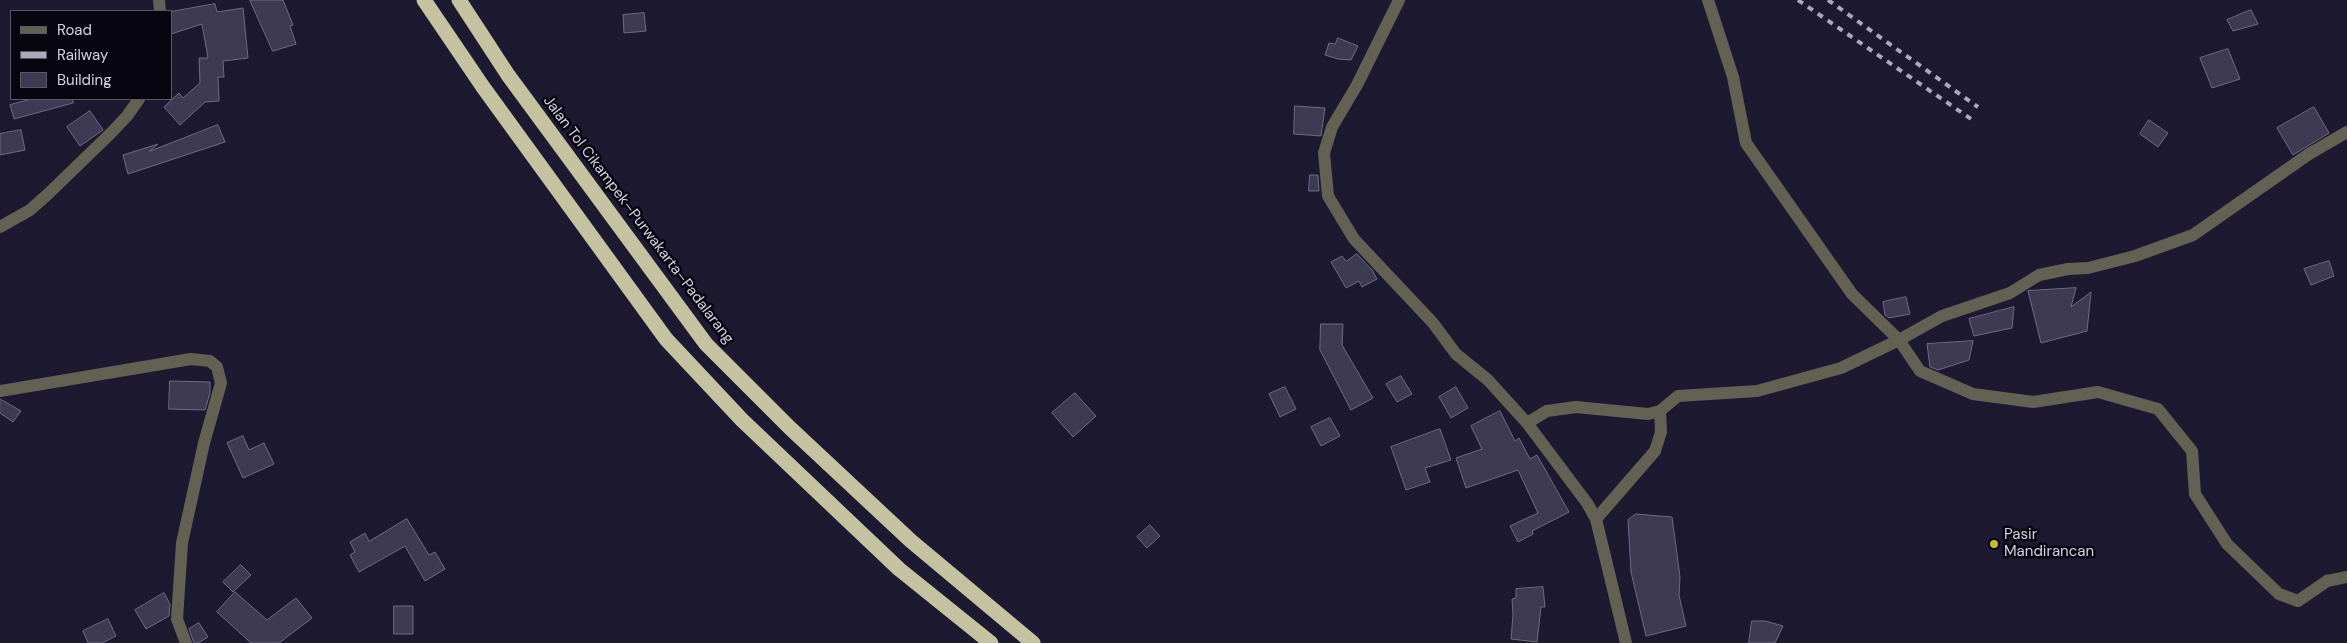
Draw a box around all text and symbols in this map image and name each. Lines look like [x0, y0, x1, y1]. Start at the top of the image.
legend [10, 10, 172, 100]
text: Road [57, 20, 92, 40]
text: Railway [57, 45, 108, 65]
text: Building [57, 70, 112, 90]
street label: Jalan Tol Cikampek–Purwakarta–Padalarang [539, 93, 737, 347]
place label: Pasir Mandirancan [2004, 526, 2094, 561]
marker: Pasir Mandirancan [1988, 538, 2000, 550]

